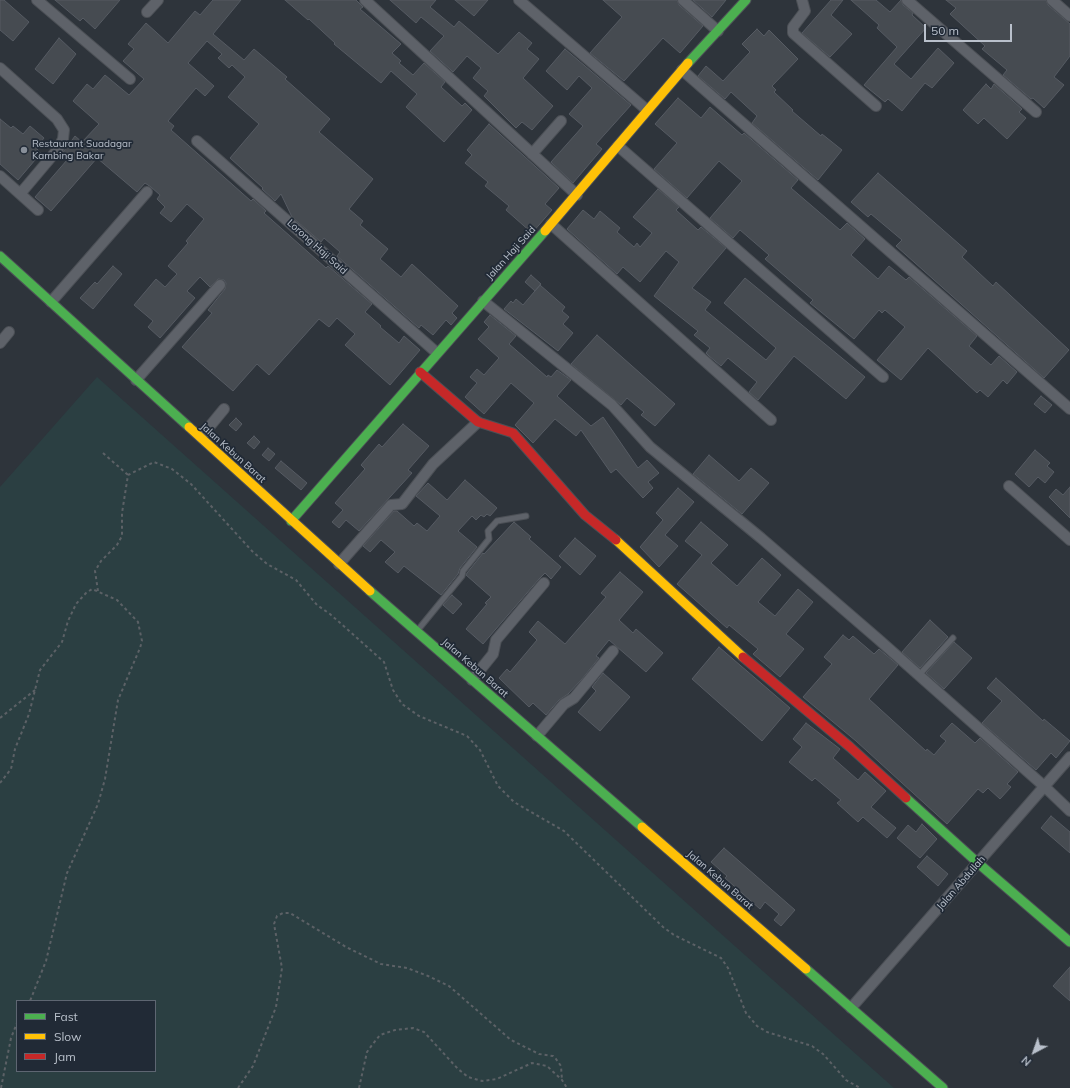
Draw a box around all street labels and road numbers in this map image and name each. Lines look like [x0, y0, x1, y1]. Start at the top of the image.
street label: Lorong Haji Said [285, 217, 349, 277]
street label: Jalan Haji Said [484, 224, 538, 282]
street label: Jalan Kebun Barat [198, 420, 268, 486]
street label: Jalan Kebun Barat [439, 636, 511, 700]
street label: Jalan Kebun Barat [684, 848, 756, 912]
street label: Jalan Abdullah [934, 853, 988, 913]

